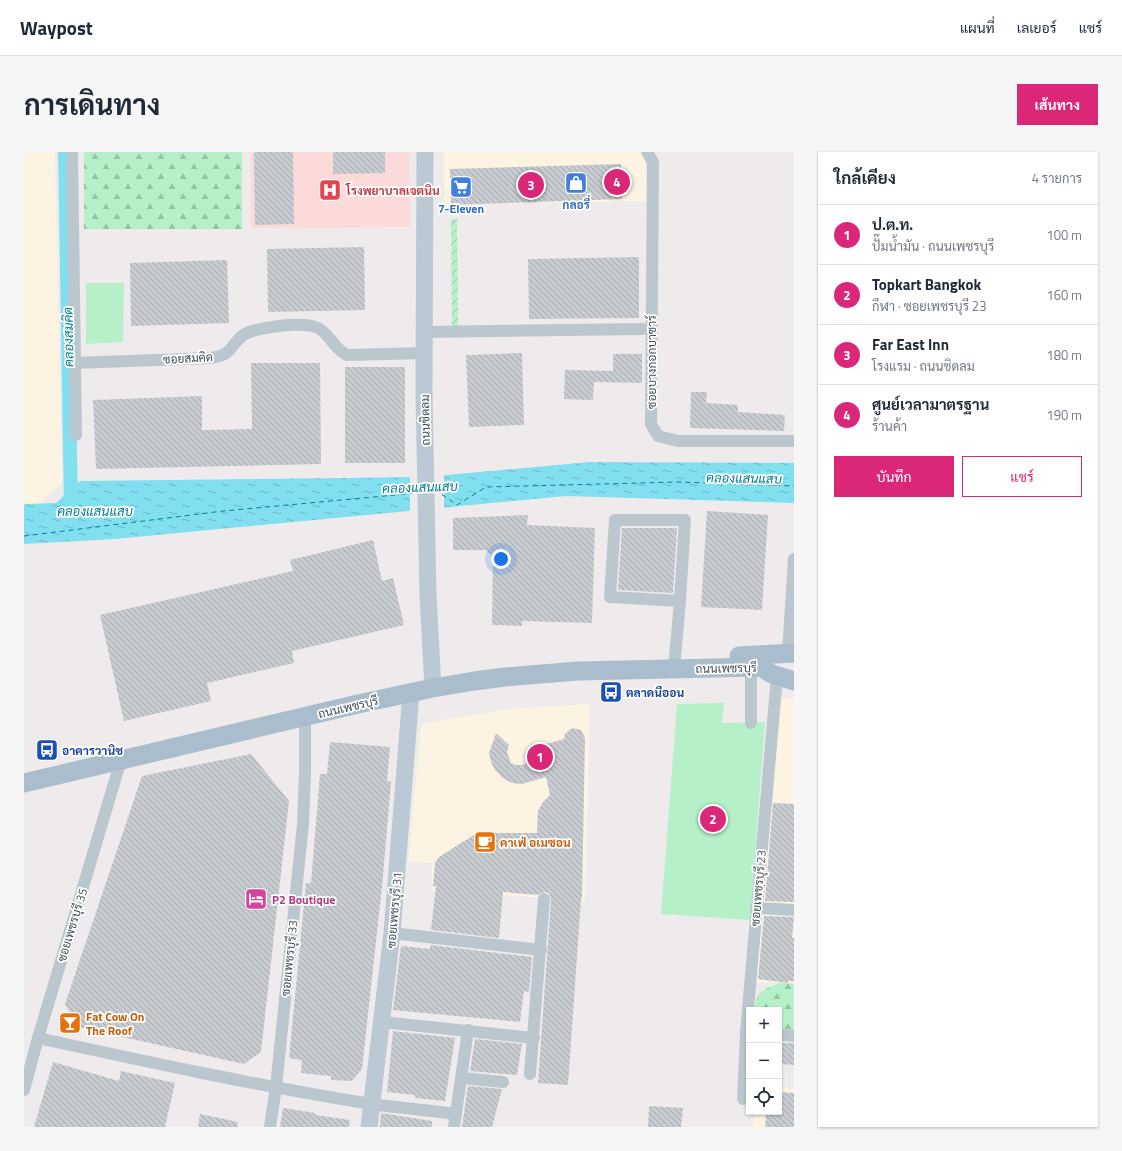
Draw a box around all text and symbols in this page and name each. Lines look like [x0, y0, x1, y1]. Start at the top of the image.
text: Waypost [20, 13, 93, 42]
text: แผนที่ [960, 17, 995, 38]
text: เลเยอร์ [1017, 17, 1057, 38]
text: แชร์ [1079, 17, 1102, 38]
text: การเดินทาง [24, 83, 160, 126]
button: เส้นทาง [1017, 84, 1098, 125]
text: ใกล้เคียง [834, 165, 896, 191]
pin: 4 [604, 167, 630, 197]
text: 4 รายการ [1032, 168, 1082, 188]
pin: 3 [518, 170, 544, 200]
shop icon: กลอรี่ [563, 170, 589, 196]
supermarket icon: 7-Eleven [448, 174, 474, 200]
hospital icon: โรงพยาบาลเจตนิน [317, 177, 343, 203]
place label: โรงพยาบาลเจตนิน [345, 181, 440, 200]
place label: กลอรี่ [562, 194, 590, 214]
place label: 7-Eleven [438, 199, 484, 218]
text: ป.ต.ท. [872, 213, 913, 236]
text: 1 [843, 225, 851, 245]
text: 100 m [1046, 225, 1082, 245]
text: ปั๊มน้ำมัน · ถนนเพชรบุรี [872, 236, 994, 256]
text: Topkart Bangkok [872, 273, 981, 296]
text: 2 [843, 285, 851, 305]
text: 160 m [1046, 285, 1082, 305]
text: กีฬา · ซอยเพชรบุรี 23 [872, 296, 986, 316]
water label: คลองสมคิด [57, 307, 79, 367]
street label: ซอยบางกอกบาซาร์ [642, 315, 661, 409]
text: Far East Inn [872, 333, 949, 356]
text: 3 [843, 345, 851, 365]
text: 180 m [1046, 345, 1082, 365]
street label: ซอยสมคิด [163, 347, 213, 369]
text: โรงแรม · ถนนชิดลม [872, 356, 975, 376]
text: ศูนย์เวลามาตรฐาน [872, 393, 989, 416]
street label: ถนนชิดลม [415, 394, 435, 446]
text: 4 [843, 405, 851, 425]
text: 190 m [1046, 405, 1082, 425]
text: ร้านค้า [872, 416, 907, 436]
button: บันทึก [834, 456, 954, 497]
button: แชร์ [962, 456, 1082, 497]
water label: คลองแสนแสบ [706, 467, 783, 489]
water label: คลองแสนแสบ [382, 476, 459, 498]
water label: คลองแสนแสบ [57, 501, 133, 521]
your location [491, 549, 511, 569]
street label: ถนนเพชรบุรี [695, 658, 757, 678]
bus stop icon: ตลาดนีออน [598, 679, 624, 705]
place label: ตลาดนีออน [626, 683, 684, 702]
street label: ถนนเพชรบุรี [316, 691, 380, 723]
bus stop icon: อาคารวานิช [34, 737, 60, 763]
place label: อาคารวานิช [62, 741, 123, 760]
pin: 1 [527, 742, 553, 772]
pin: 2 [700, 804, 726, 834]
cafe icon: คาเฟ่ อเมซอน [472, 829, 498, 855]
place label: คาเฟ่ อเมซอน [500, 833, 571, 852]
street label: ซอยเพชรบุรี 23 [745, 849, 771, 927]
street label: ซอยเพชรบุรี 31 [381, 871, 407, 949]
street label: ซอยเพชรบุรี 35 [52, 885, 92, 964]
hotel icon: P2 Boutique [243, 886, 269, 912]
place label: P2 Boutique [272, 890, 336, 909]
street label: ซอยเพชรบุรี 33 [276, 919, 302, 997]
place label: Fat Cow On The Roof [86, 1007, 144, 1040]
map controls [746, 1007, 782, 1115]
button: + [746, 1007, 782, 1043]
bar icon: Fat Cow On The Roof [57, 1010, 83, 1036]
button: − [746, 1043, 782, 1079]
button: locate [746, 1079, 782, 1115]

